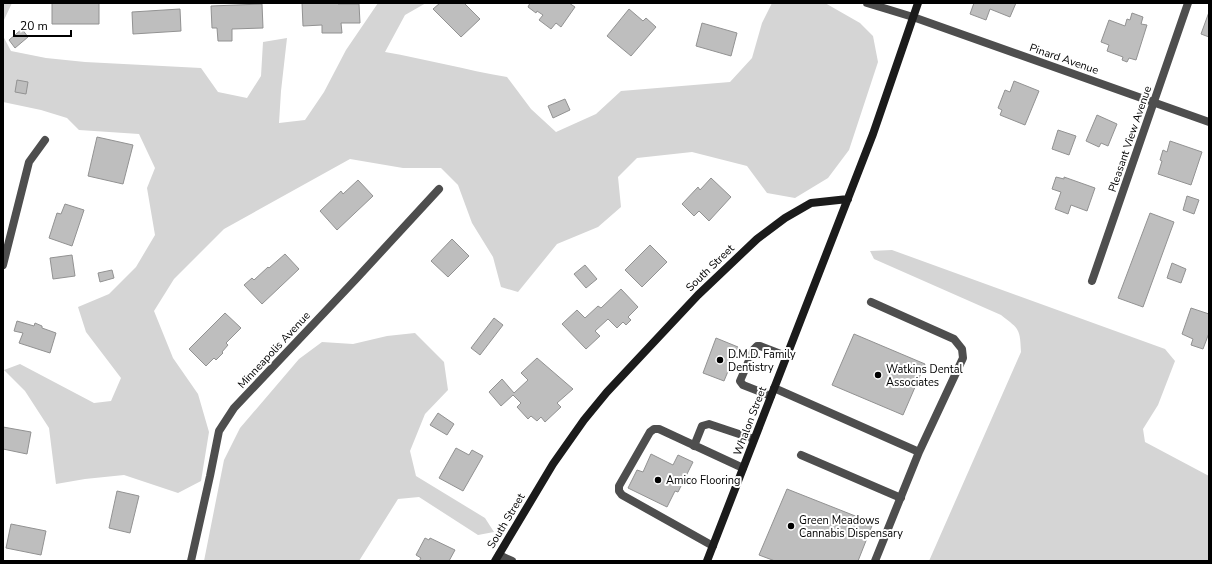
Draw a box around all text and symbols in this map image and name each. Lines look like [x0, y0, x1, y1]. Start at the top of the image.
scale bar [14, 12, 71, 38]
text: 20 m [20, 18, 48, 34]
street label: Pinard Avenue [1027, 40, 1101, 78]
street label: Pleasant View Avenue [1105, 84, 1155, 194]
street label: South Street [682, 241, 738, 295]
street label: Minneapolis Avenue [234, 308, 314, 392]
place label: D.M.D. Family Dentistry [728, 347, 796, 375]
marker: D.M.D. Family Dentistry [715, 355, 725, 365]
place label: Watkins Dental Associates [886, 362, 964, 390]
marker: Watkins Dental Associates [873, 370, 883, 380]
street label: Whalon Street [730, 384, 770, 458]
place label: Amico Flooring [666, 473, 741, 488]
marker: Amico Flooring [653, 475, 663, 485]
street label: South Street [484, 490, 528, 551]
place label: Green Meadows Cannabis Dispensary [799, 513, 903, 541]
marker: Green Meadows Cannabis Dispensary [786, 521, 796, 531]

